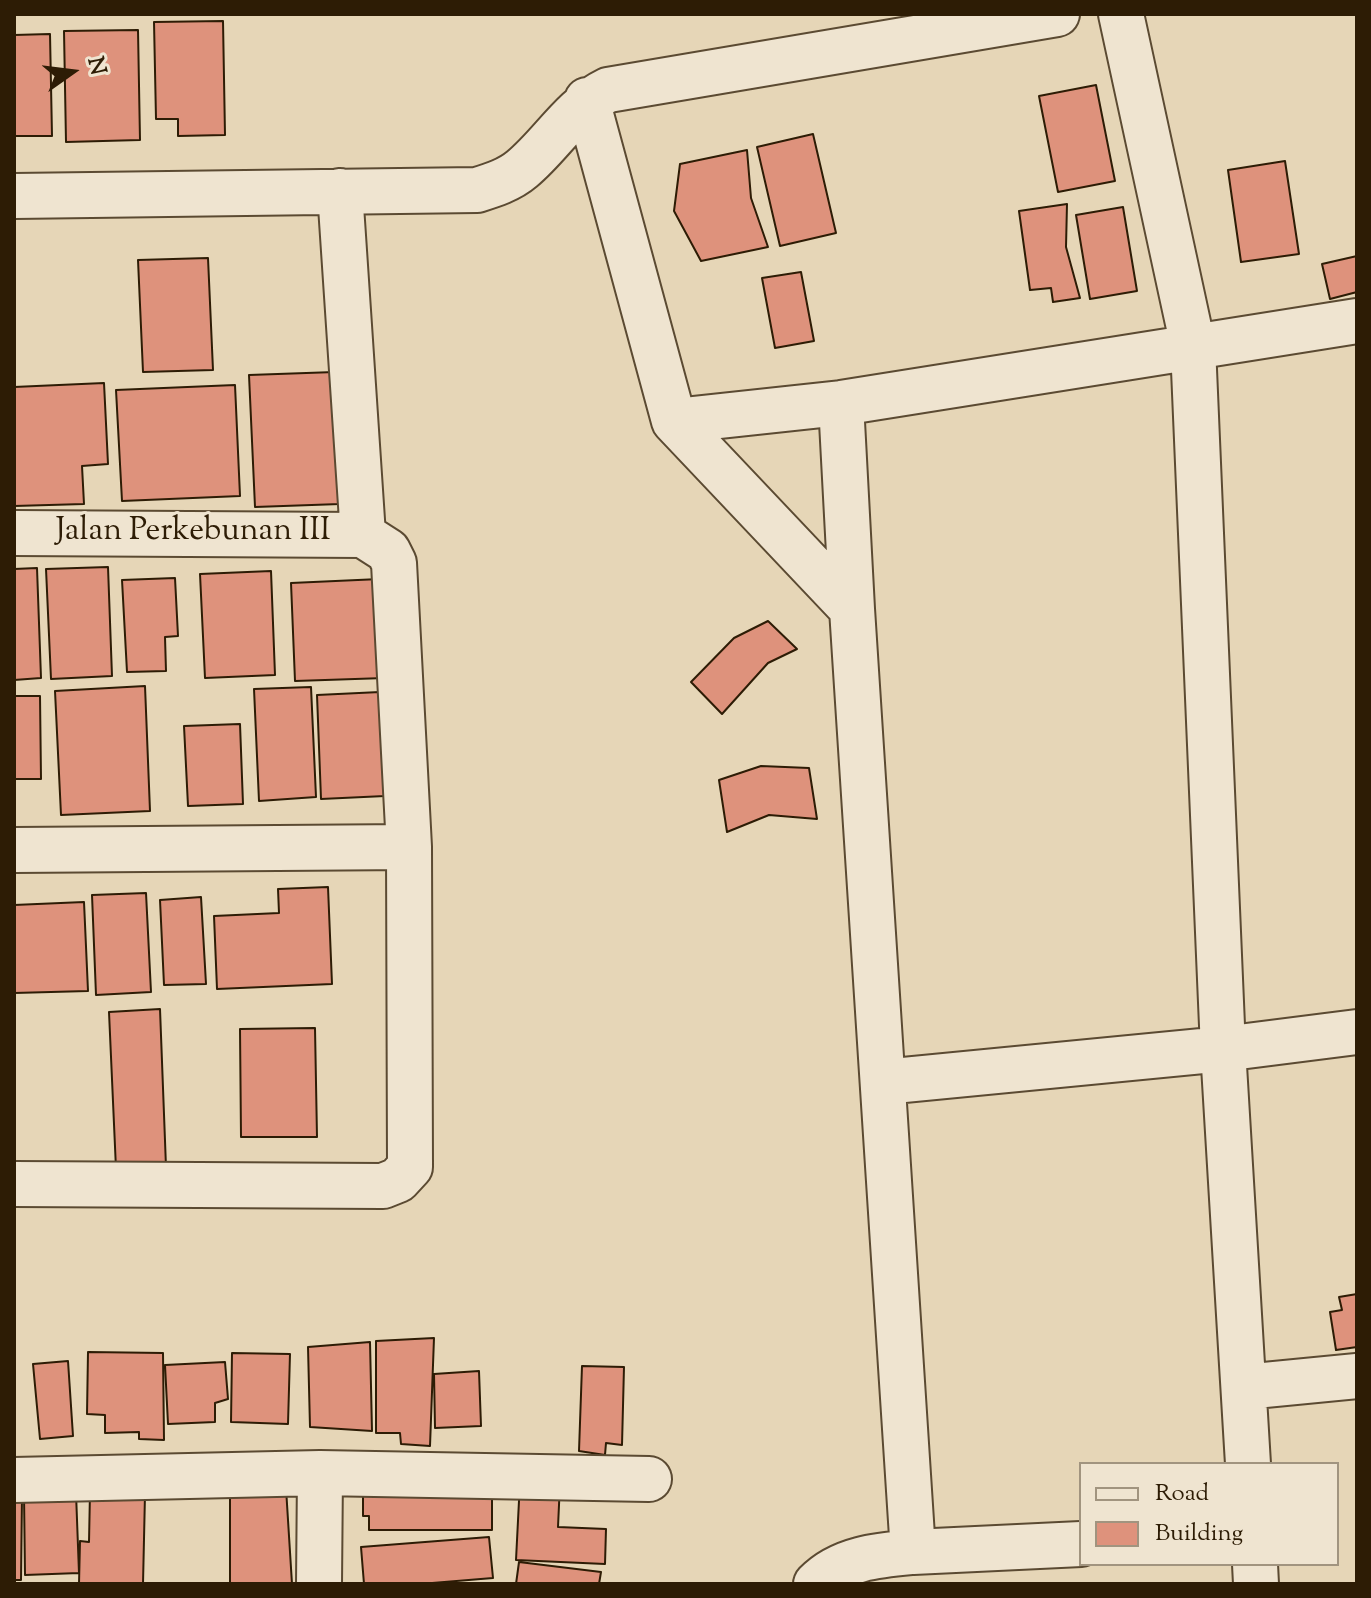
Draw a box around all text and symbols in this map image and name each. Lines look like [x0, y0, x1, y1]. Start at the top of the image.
north arrow [32, 32, 112, 112]
text: N [78, 54, 113, 79]
street label: Jalan Perkebunan III [55, 515, 331, 553]
legend [1079, 1462, 1339, 1566]
text: Road [1155, 1477, 1209, 1511]
text: Building [1155, 1517, 1243, 1551]

